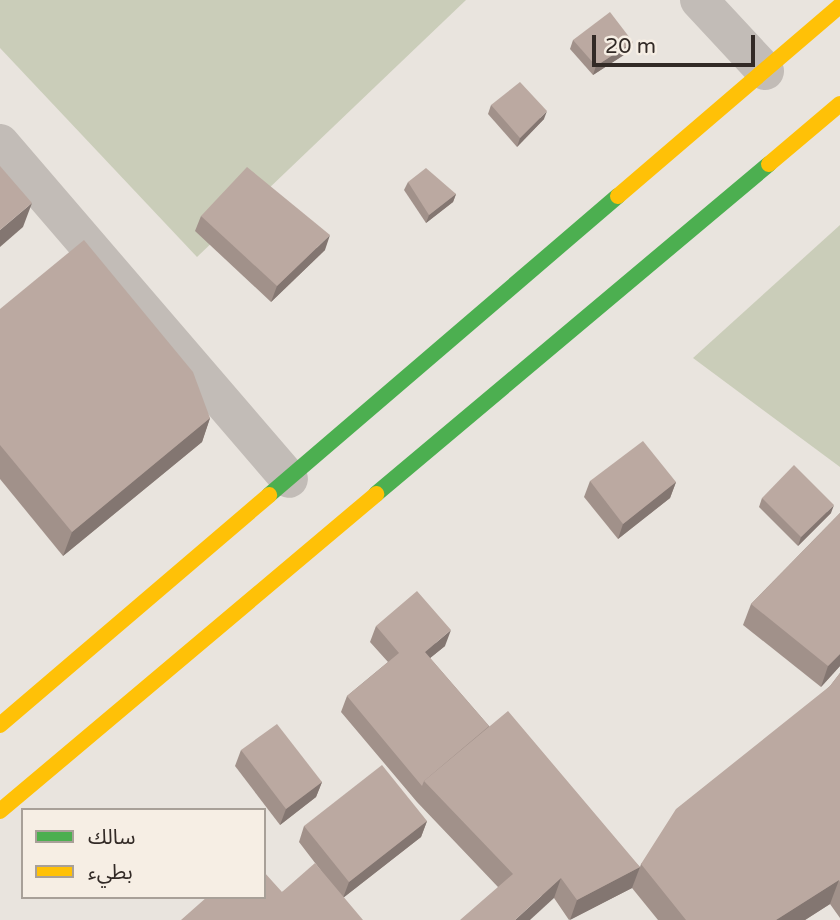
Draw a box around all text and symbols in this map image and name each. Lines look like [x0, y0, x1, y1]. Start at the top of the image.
scale bar [595, 21, 758, 65]
text: 20 m [605, 34, 656, 59]
legend [21, 808, 266, 899]
text: سالك [88, 825, 135, 850]
text: بطيء [88, 860, 133, 885]

